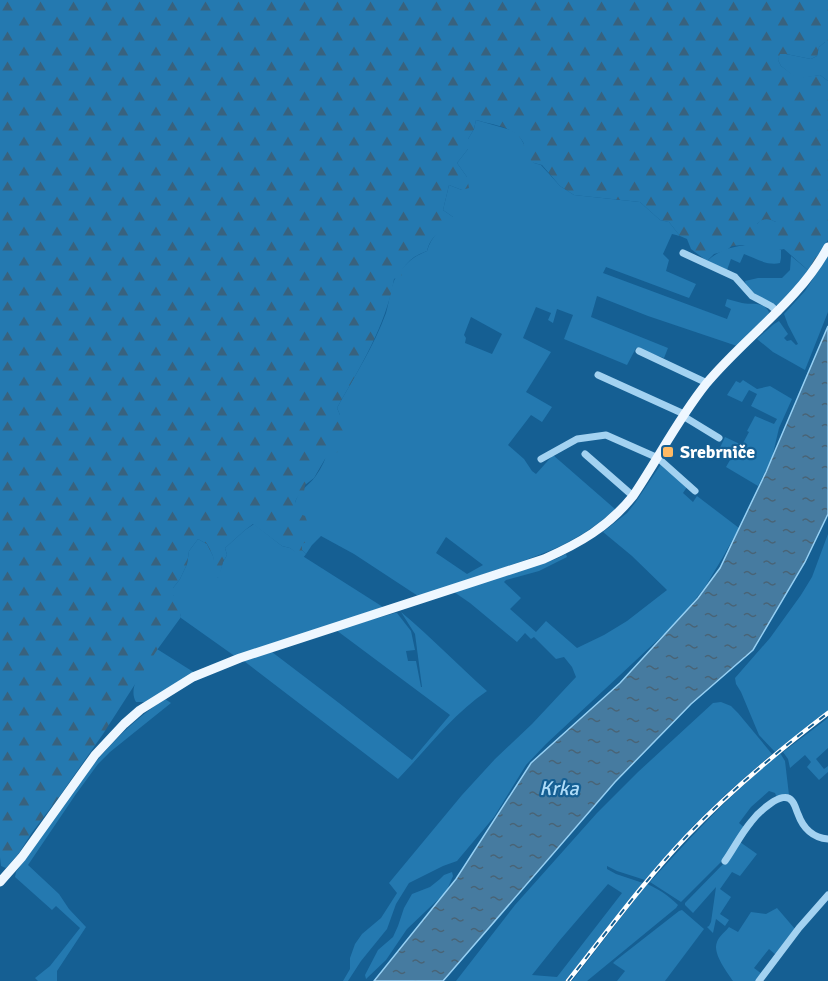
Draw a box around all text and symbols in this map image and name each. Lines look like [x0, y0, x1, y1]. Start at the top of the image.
place label: Srebrniče [680, 441, 755, 463]
marker: Srebrniče [661, 445, 675, 459]
water label: Krka [539, 776, 580, 801]

